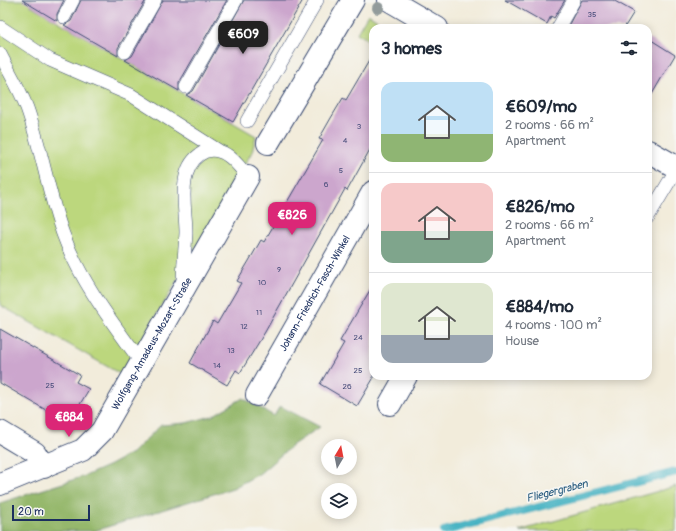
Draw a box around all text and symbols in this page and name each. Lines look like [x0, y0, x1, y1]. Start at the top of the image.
house number: 35 [588, 10, 596, 19]
pin: €609 [219, 21, 267, 55]
text: €609 [227, 26, 259, 42]
icon: filters [618, 37, 640, 59]
text: 3 homes [381, 38, 442, 59]
text: €609/mo [505, 96, 577, 117]
icon: home [413, 98, 461, 146]
text: 2 rooms · 66 m² [505, 117, 594, 133]
house number: 3 [357, 122, 362, 131]
text: Apartment [505, 133, 566, 149]
house number: 4 [343, 136, 348, 145]
house number: 5 [339, 166, 343, 175]
house number: 6 [324, 180, 329, 189]
text: €826/mo [505, 196, 575, 217]
icon: home [413, 199, 461, 247]
pin: €826 [268, 202, 316, 236]
text: €826 [277, 207, 307, 223]
text: 2 rooms · 66 m² [505, 217, 594, 233]
street label: Johann-Friedrich-Fasch-Winkel [277, 233, 353, 353]
text: Apartment [505, 233, 566, 249]
house number: 9 [277, 265, 281, 274]
street label: Wolfgang-Amadeus-Mozart-Straße [109, 276, 195, 412]
house number: 10 [258, 278, 267, 287]
text: €884/mo [505, 296, 574, 317]
icon: home [413, 299, 461, 347]
house number: 11 [256, 308, 262, 317]
text: 4 rooms · 100 m² [505, 317, 602, 333]
house number: 12 [240, 322, 248, 331]
house number: 24 [353, 333, 363, 342]
text: House [505, 333, 539, 349]
house number: 13 [227, 346, 235, 355]
house number: 14 [213, 361, 221, 370]
house number: 25 [354, 366, 362, 375]
house number: 25 [46, 381, 54, 390]
house number: 26 [342, 382, 352, 391]
pin: €884 [45, 404, 93, 438]
text: €884 [54, 409, 84, 425]
north arrow [321, 439, 357, 475]
map controls [321, 439, 357, 519]
water label: Fliegergraben [525, 477, 590, 505]
button: layers [321, 483, 357, 519]
scale bar [12, 503, 90, 522]
text: 20 m [18, 505, 44, 518]

